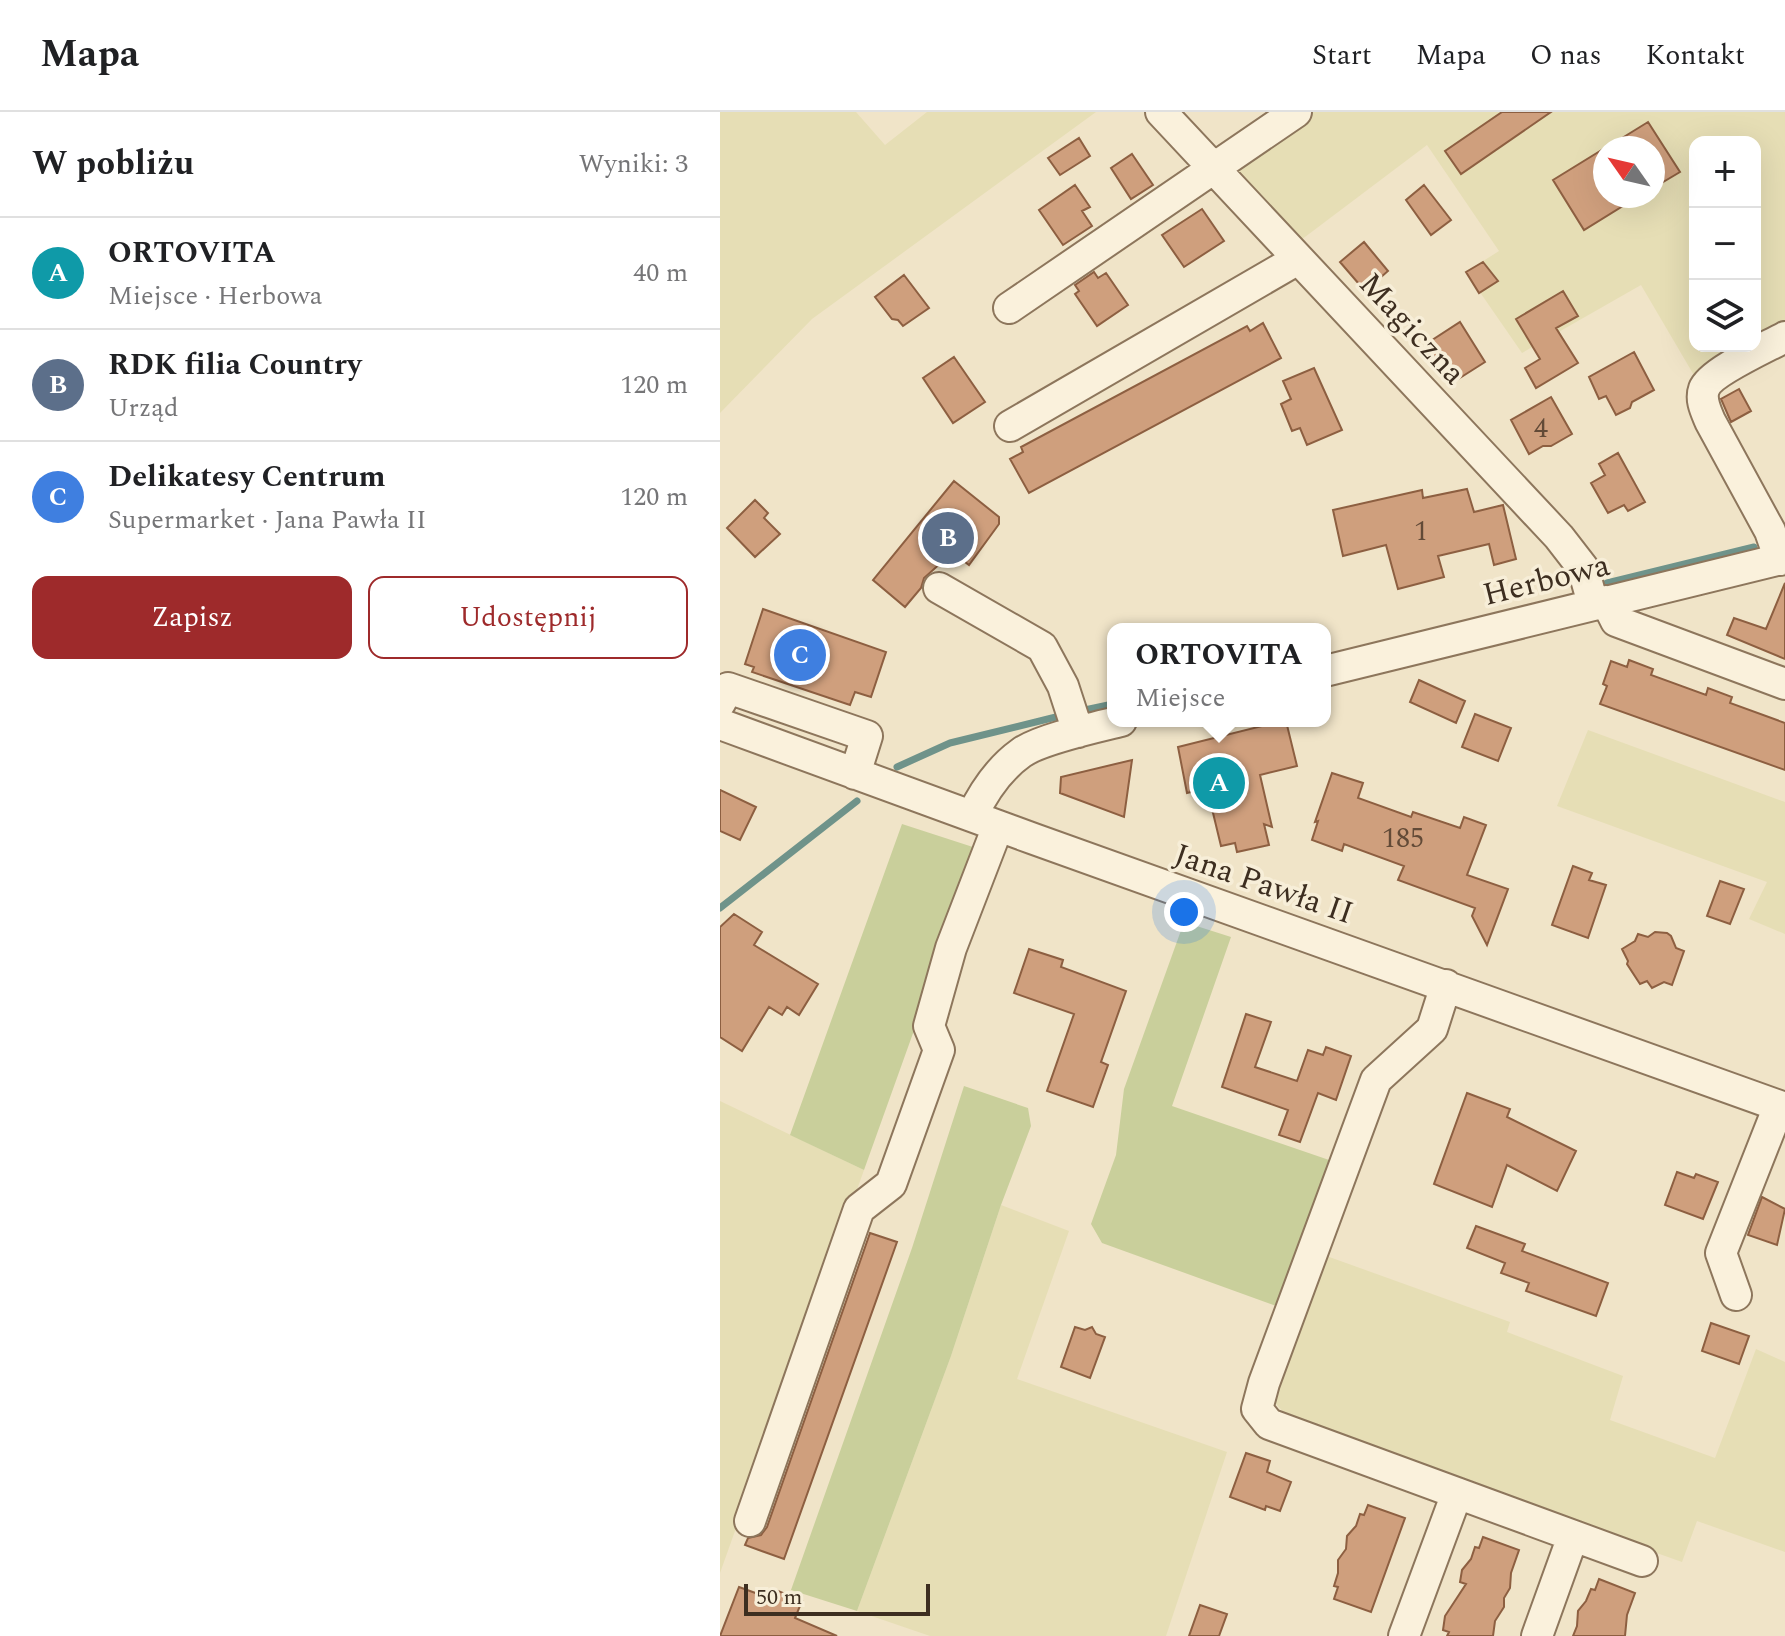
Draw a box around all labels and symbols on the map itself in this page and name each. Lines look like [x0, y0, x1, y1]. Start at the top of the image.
north arrow [1593, 136, 1665, 208]
street label: Magiczna [1347, 262, 1477, 397]
house number: 4 [1534, 407, 1548, 450]
pin: B [922, 508, 974, 568]
house number: 1 [1414, 510, 1428, 553]
street label: Herbowa [1478, 541, 1615, 620]
pin: C [774, 625, 826, 685]
pin: A [1193, 753, 1245, 813]
house number: 185 [1382, 817, 1424, 860]
street label: Jana Pawła II [1167, 831, 1360, 938]
your location [1164, 892, 1204, 932]
scale bar [744, 1580, 930, 1616]

